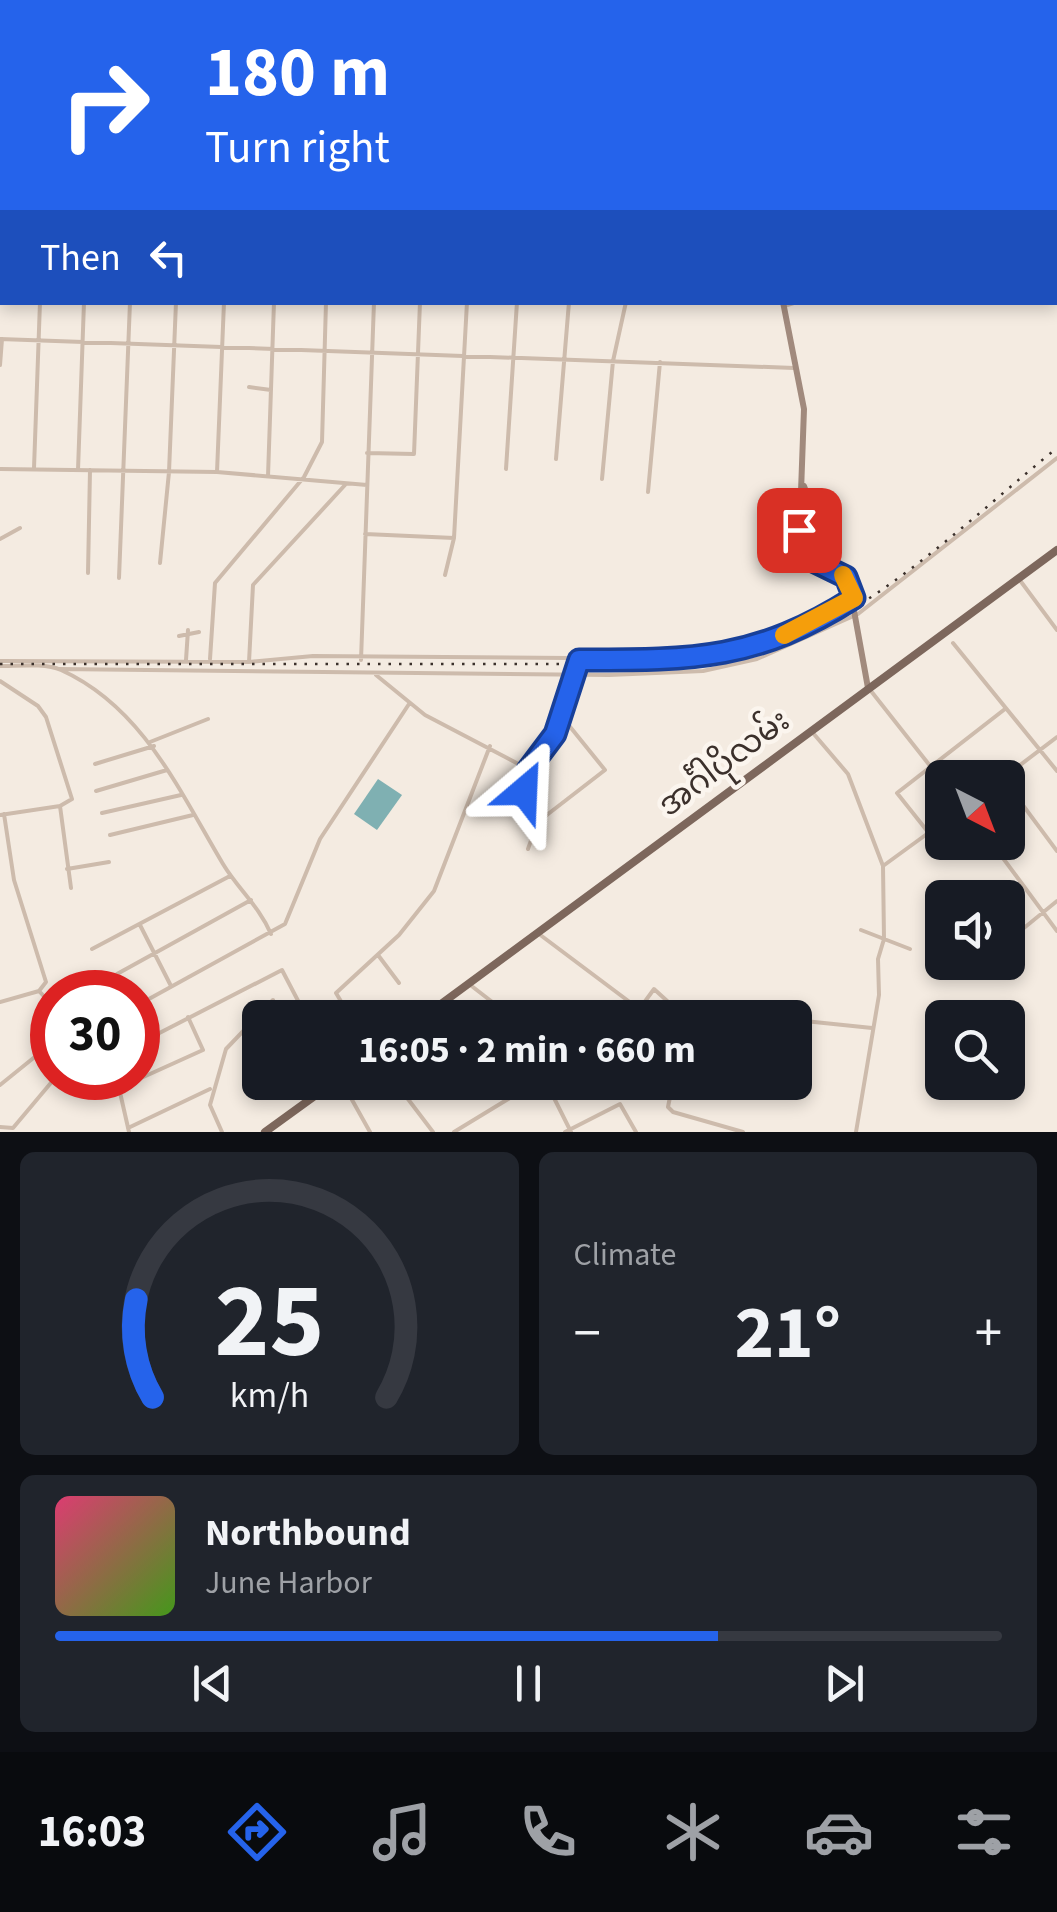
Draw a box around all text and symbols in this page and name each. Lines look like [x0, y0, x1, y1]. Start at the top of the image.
text: 180 m [205, 23, 390, 123]
icon: right [40, 40, 170, 170]
text: Turn right [205, 116, 390, 180]
icon: left [141, 230, 196, 285]
text: Then [40, 231, 121, 285]
pin [757, 488, 842, 573]
icon: arrive [772, 503, 827, 558]
street label: အင်္ဂါပိုလမ်း [648, 697, 801, 829]
position arrow [472, 739, 576, 843]
north arrow [925, 760, 1025, 860]
map controls [925, 760, 1025, 1100]
button: sound [925, 880, 1025, 980]
speed limit sign: 30 [30, 970, 160, 1100]
button: search [925, 1000, 1025, 1100]
text: 16:05 · 2 min · 660 m [358, 1023, 696, 1077]
text: Climate [574, 1232, 676, 1278]
text: 25 [214, 1249, 324, 1397]
text: 21° [734, 1280, 841, 1387]
text: − [574, 1295, 601, 1373]
text: + [975, 1295, 1002, 1373]
text: km/h [230, 1370, 309, 1421]
text: Northbound [205, 1506, 411, 1560]
text: June Harbor [205, 1560, 372, 1606]
icon: previous [185, 1656, 240, 1711]
icon: pause [501, 1656, 556, 1711]
icon: next [817, 1656, 872, 1711]
icon: directions [222, 1797, 292, 1867]
icon: music [367, 1797, 437, 1867]
icon: phone [513, 1797, 583, 1867]
icon: climate [658, 1797, 728, 1867]
icon: car [804, 1797, 874, 1867]
icon: filters [949, 1797, 1019, 1867]
text: 16:03 [38, 1800, 146, 1864]

